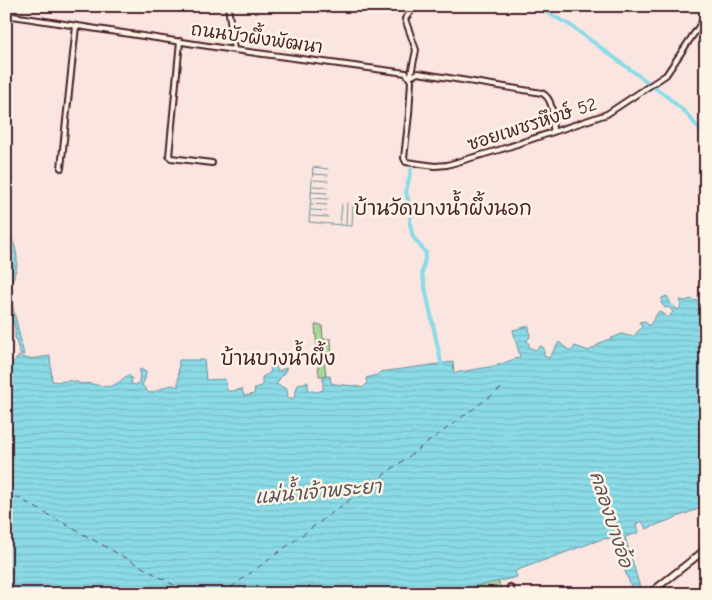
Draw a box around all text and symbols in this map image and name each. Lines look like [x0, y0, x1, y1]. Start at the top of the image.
street label: ถนนบัวผึ้งพัฒนา [190, 13, 325, 58]
street label: ซอยเพชรหึงษ์ 52 [464, 91, 600, 155]
district label: บ้านวัดบางน้ำผึ้งนอก [354, 189, 532, 220]
district label: บ้านบางน้ำผึ้ง [221, 339, 335, 370]
water label: แม่น้ำเจ้าพระยา [253, 468, 384, 508]
water label: คลองบางอ้อ [585, 468, 639, 571]

